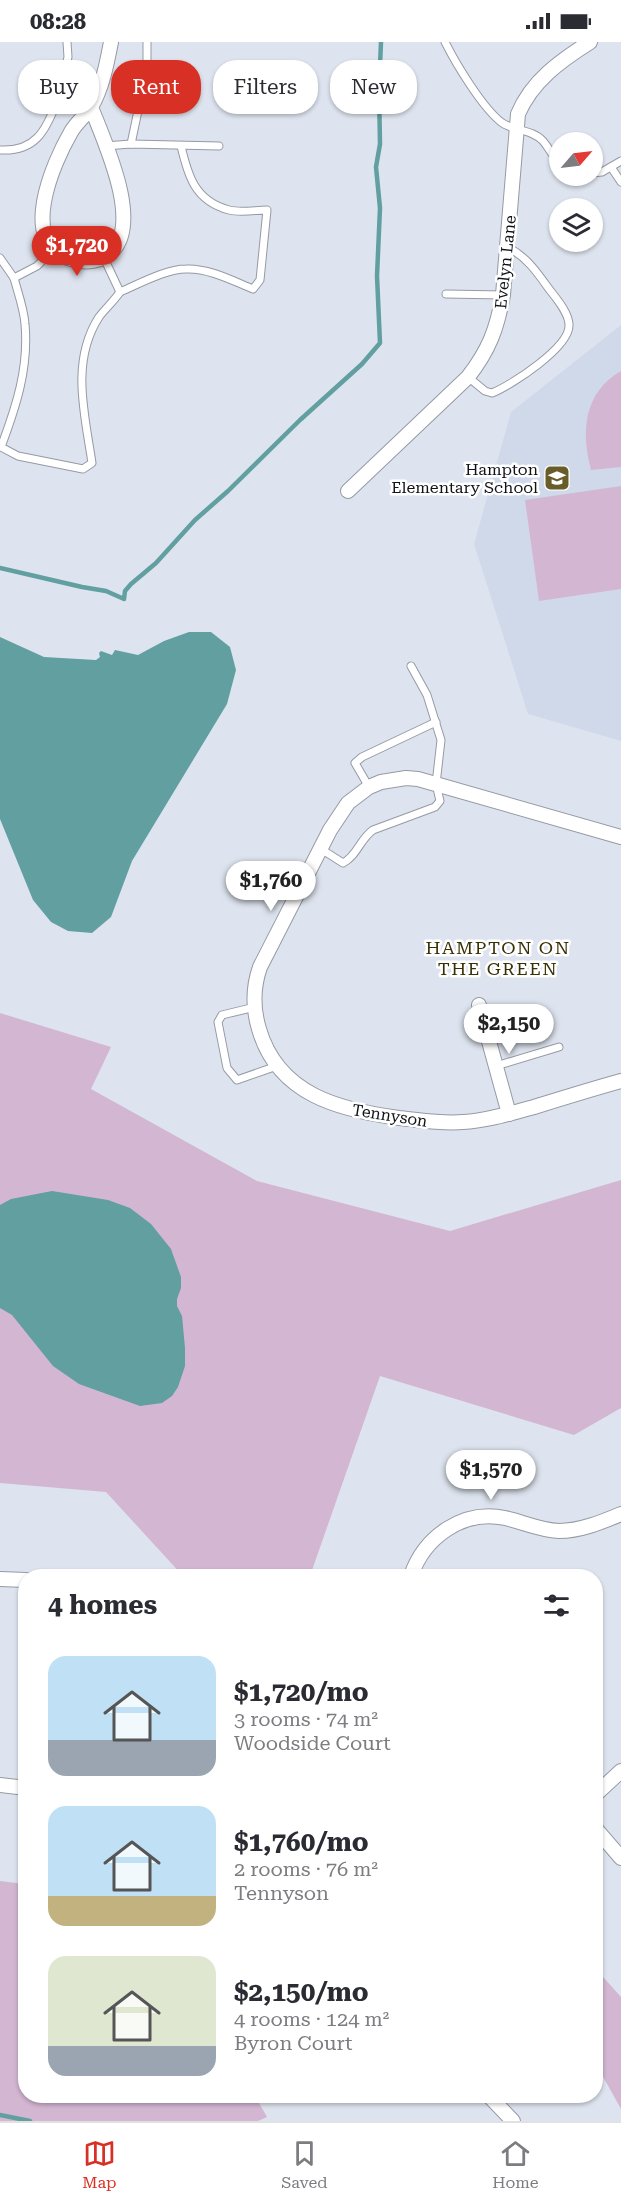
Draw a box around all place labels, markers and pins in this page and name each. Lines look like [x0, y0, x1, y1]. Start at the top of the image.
pin: $1,720 [28, 226, 126, 277]
place label: Hampton Elementary School [391, 460, 538, 497]
school or university icon: Hampton Elementary School [542, 463, 572, 493]
pin: $1,760 [222, 861, 320, 912]
pin: $2,150 [460, 1004, 558, 1055]
pin: $1,570 [442, 1450, 540, 1501]

